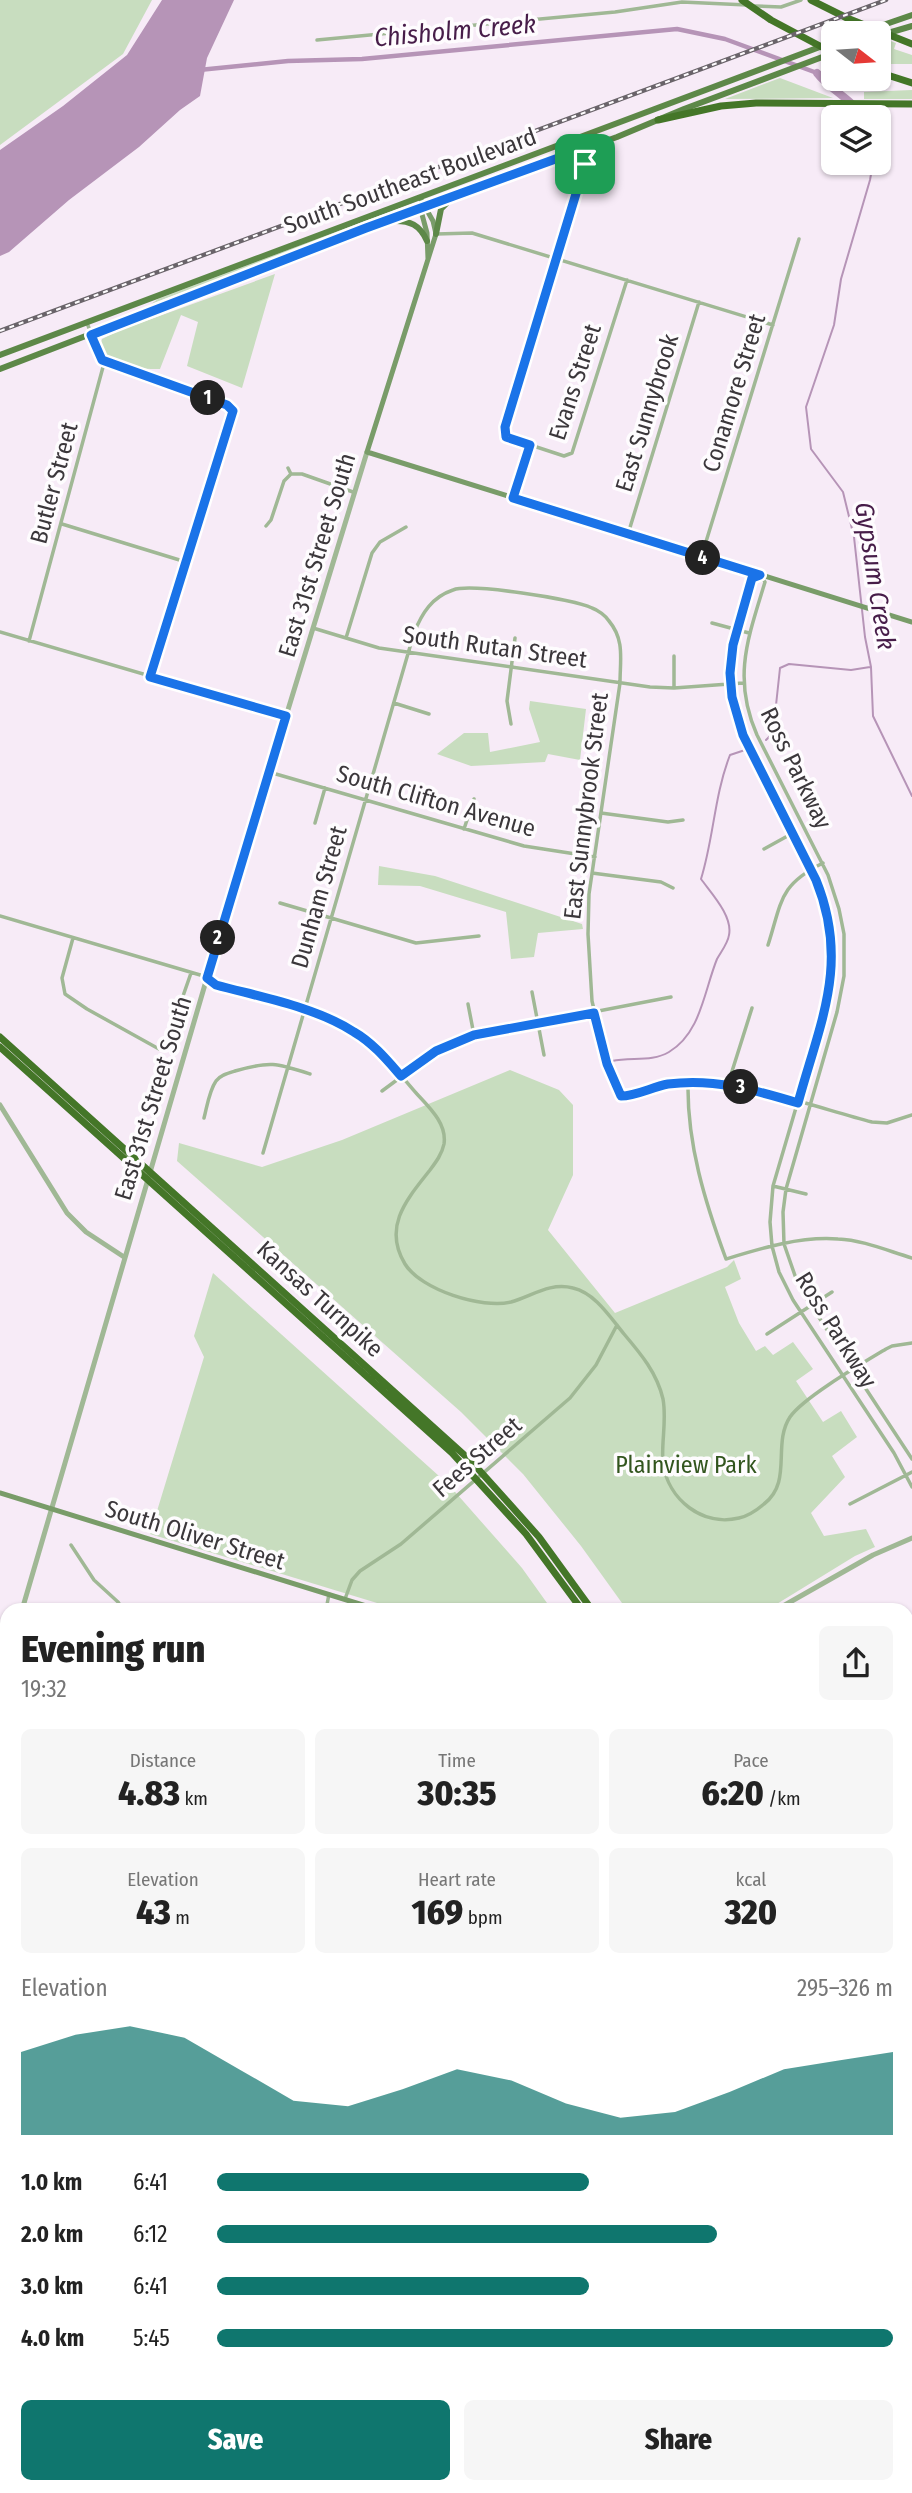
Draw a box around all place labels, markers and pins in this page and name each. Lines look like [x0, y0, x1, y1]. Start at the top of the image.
pin [555, 134, 615, 194]
pin: 1 [190, 380, 226, 416]
pin: 4 [686, 540, 720, 576]
pin: 2 [200, 920, 235, 956]
pin: 3 [724, 1070, 758, 1104]

